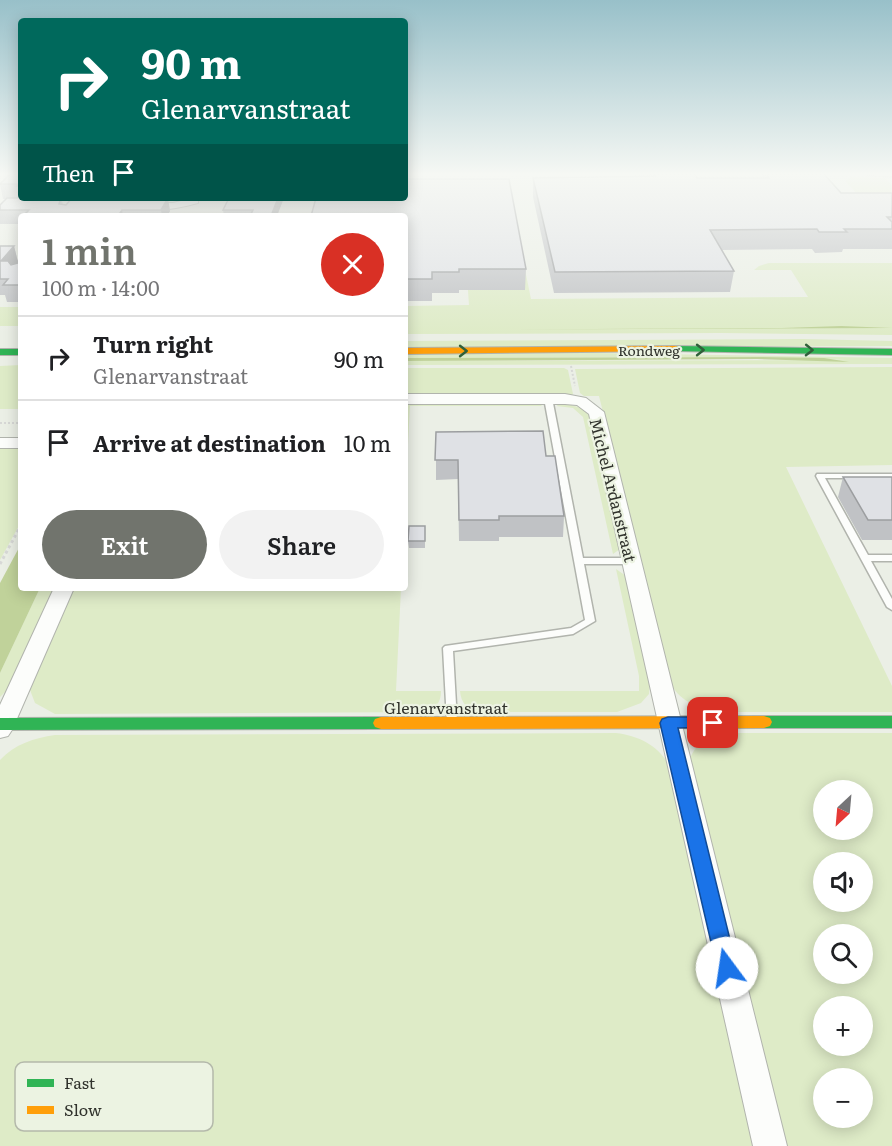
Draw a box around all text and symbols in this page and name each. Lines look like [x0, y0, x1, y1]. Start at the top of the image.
text: 90 m [141, 30, 241, 92]
icon: right [42, 42, 120, 120]
text: Glenarvanstraat [141, 87, 350, 127]
text: Then [42, 156, 95, 189]
icon: arrive [107, 156, 140, 189]
text: 1 min [42, 223, 137, 276]
button: close [321, 233, 384, 296]
text: 100 m · 14:00 [42, 272, 159, 302]
text: Turn right [93, 327, 213, 360]
street label: Rondweg [618, 340, 680, 360]
icon: right [42, 342, 75, 375]
text: 90 m [334, 342, 384, 375]
one-way arrow [459, 344, 468, 357]
one-way arrow [696, 344, 705, 356]
one-way arrow [805, 344, 814, 356]
text: Glenarvanstraat [93, 360, 248, 390]
street label: Michel Ardanstraat [584, 415, 644, 565]
icon: arrive [42, 426, 75, 459]
text: Arrive at destination [93, 426, 326, 459]
text: 10 m [344, 426, 391, 459]
button: Exit [42, 510, 207, 579]
button: Share [219, 510, 384, 579]
street label: Glenarvanstraat [384, 695, 509, 719]
pin [687, 697, 738, 748]
icon: arrive [696, 706, 729, 739]
north arrow [813, 780, 873, 840]
map controls [813, 780, 873, 1128]
button: sound [813, 852, 873, 912]
button: search [813, 924, 873, 984]
position arrow [695, 936, 759, 1000]
button: + [813, 996, 873, 1056]
legend [15, 1062, 213, 1131]
button: − [813, 1068, 873, 1128]
text: Fast [64, 1070, 96, 1094]
text: Slow [64, 1097, 102, 1121]

